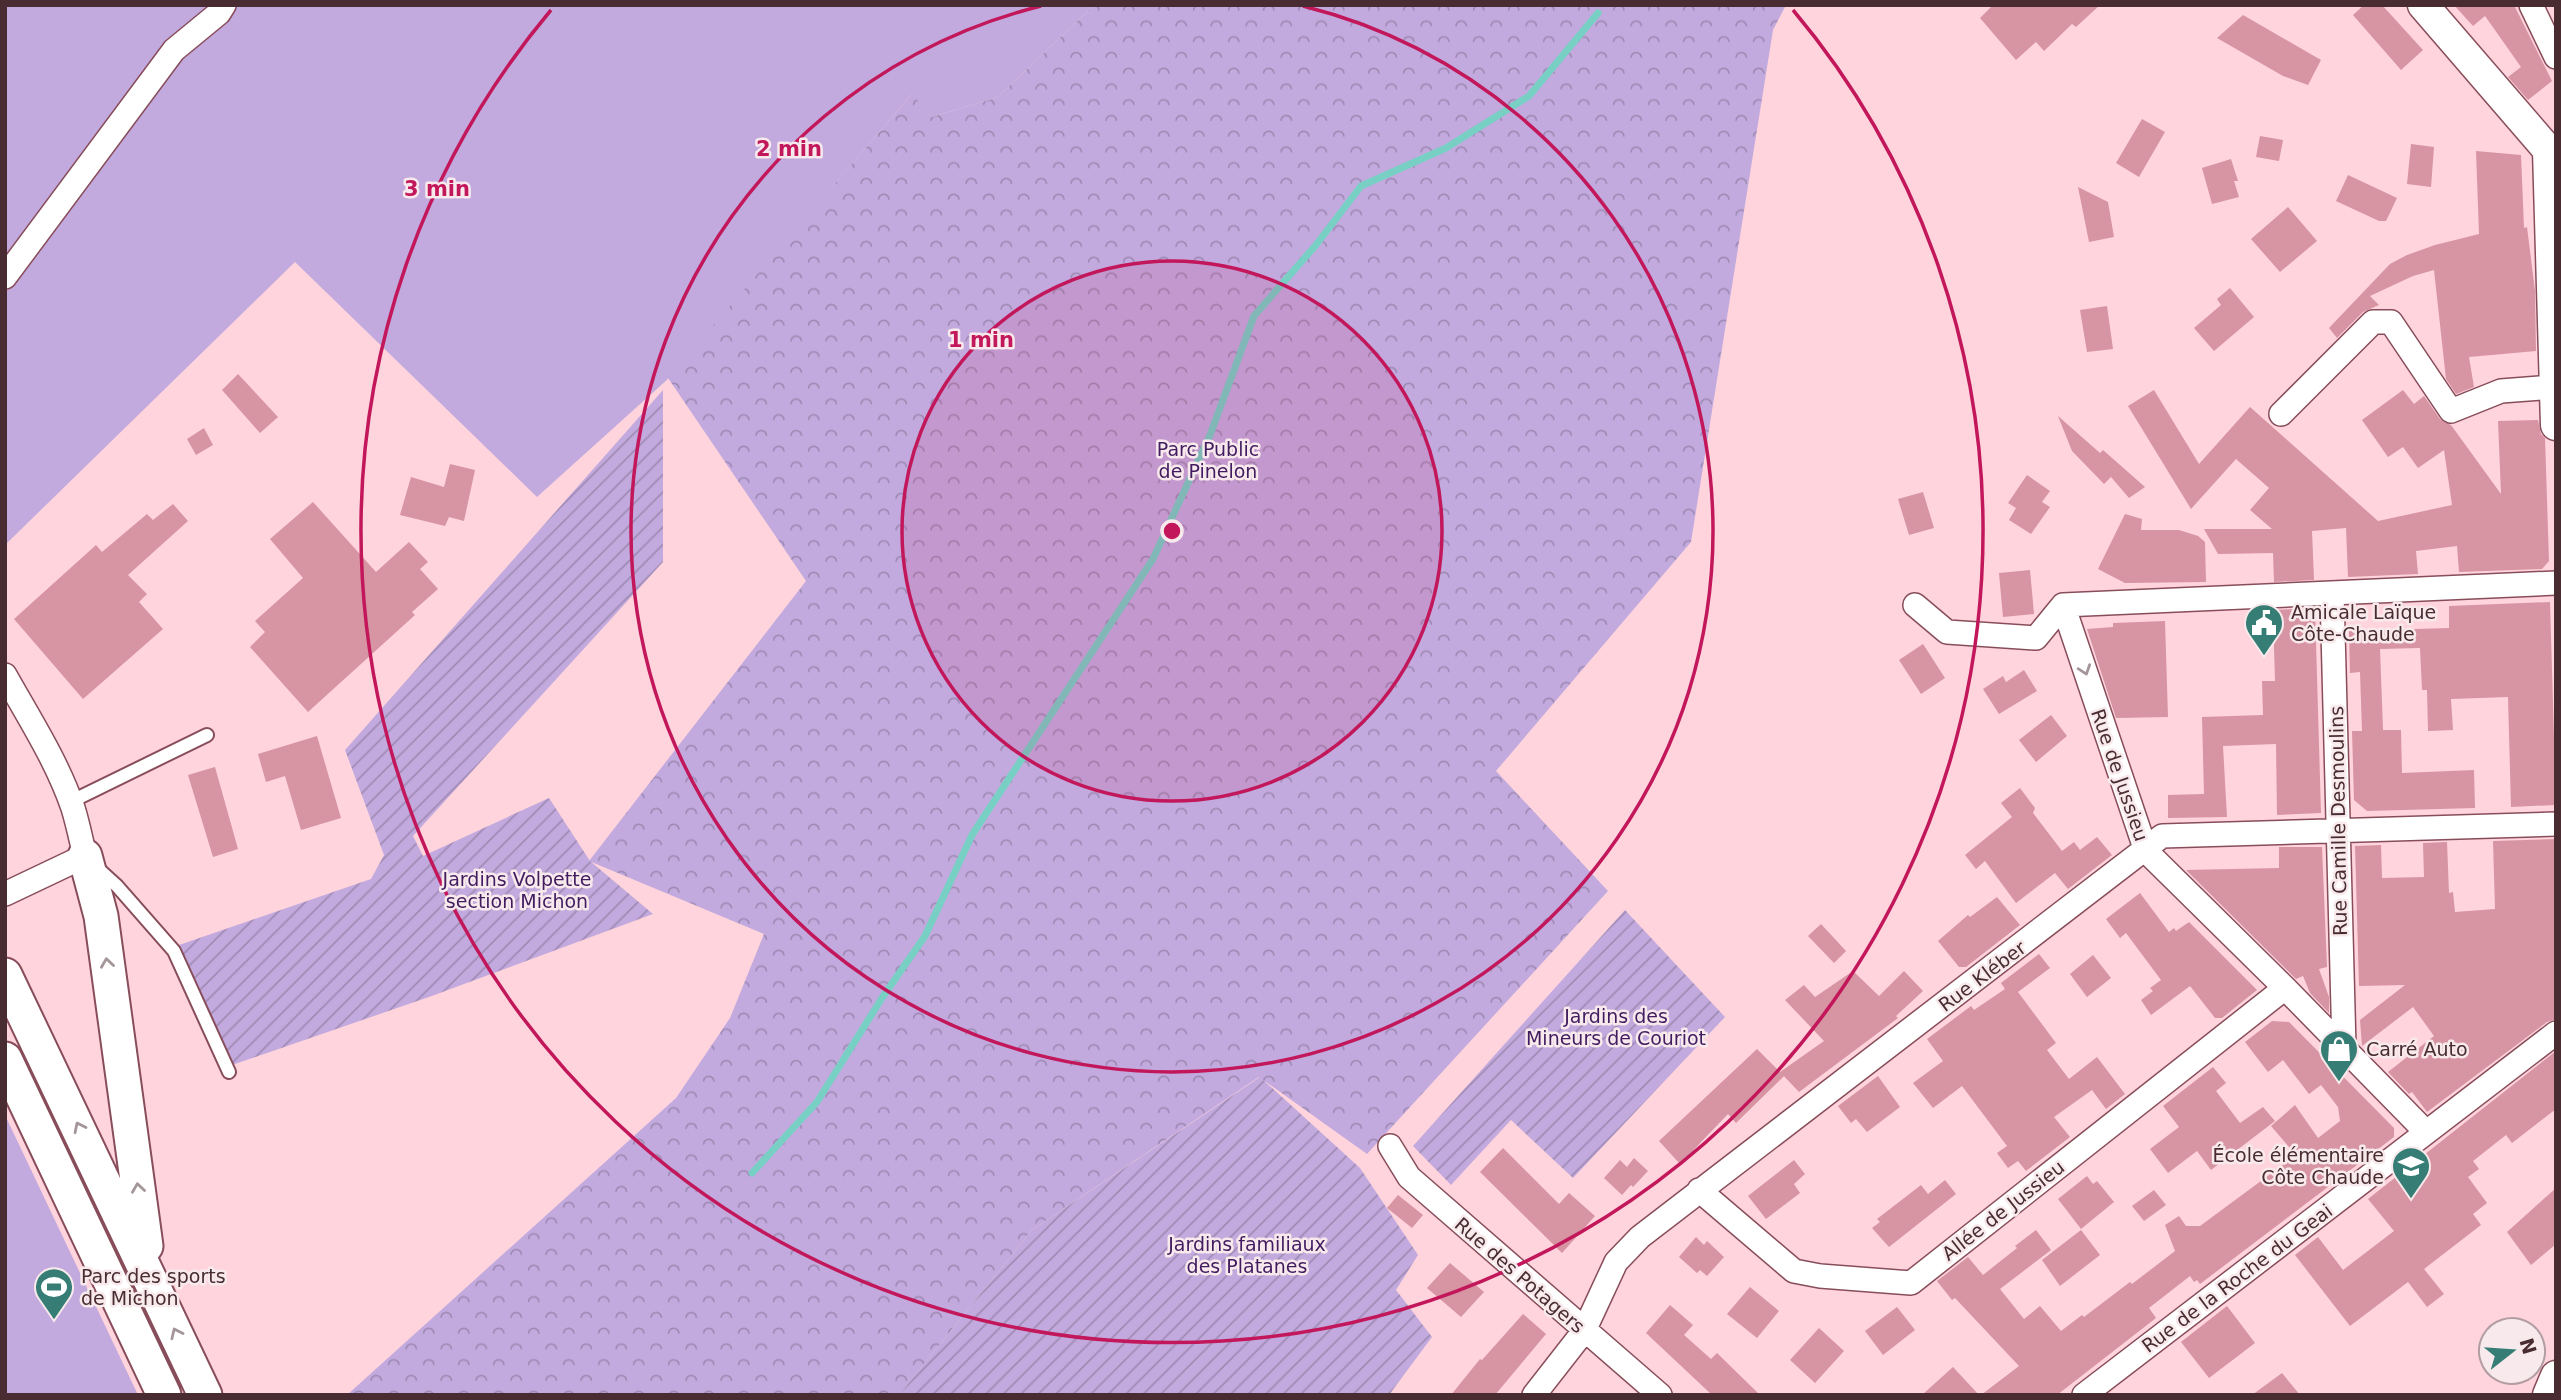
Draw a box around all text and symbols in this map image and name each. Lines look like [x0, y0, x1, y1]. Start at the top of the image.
text: 2 min [756, 137, 822, 161]
text: 3 min [404, 177, 470, 201]
text: 1 min [948, 328, 1014, 352]
park label: Parc Public de Pinelon [1157, 438, 1259, 482]
centre of rings [1160, 519, 1184, 543]
place label: Amicale Laïque Côte-Chaude [2291, 601, 2436, 645]
public building icon: Amicale Laïque Côte-Chaude [2243, 602, 2285, 657]
one-way arrow [2076, 664, 2091, 676]
street label: Rue de Jussieu [2087, 706, 2153, 844]
street label: Rue Camille Desmoulins [2325, 706, 2351, 936]
park label: Jardins Volpette section Michon [442, 868, 591, 912]
street label: Rue Kléber [1934, 936, 2030, 1016]
one-way arrow [100, 957, 115, 969]
park label: Jardins des Mineurs de Couriot [1526, 1005, 1706, 1049]
shop icon: Carré Auto [2318, 1028, 2360, 1083]
place label: Carré Auto [2366, 1038, 2468, 1060]
one-way arrow [73, 1122, 87, 1134]
place label: École élémentaire Côte Chaude [2213, 1144, 2384, 1188]
school or university icon: École élémentaire Côte Chaude [2390, 1145, 2432, 1200]
street label: Allée de Jussieu [1937, 1155, 2069, 1265]
one-way arrow [130, 1182, 145, 1194]
street label: Rue de la Roche du Geai [2138, 1199, 2336, 1357]
street label: Rue des Potagers [1451, 1213, 1589, 1337]
park label: Jardins familiaux des Platanes [1167, 1233, 1326, 1277]
place label: Parc des sports de Michon [81, 1265, 226, 1309]
sports icon: Parc des sports de Michon [33, 1266, 75, 1321]
north arrow [2477, 1316, 2547, 1386]
one-way arrow [170, 1328, 184, 1340]
text: N [2515, 1335, 2541, 1357]

